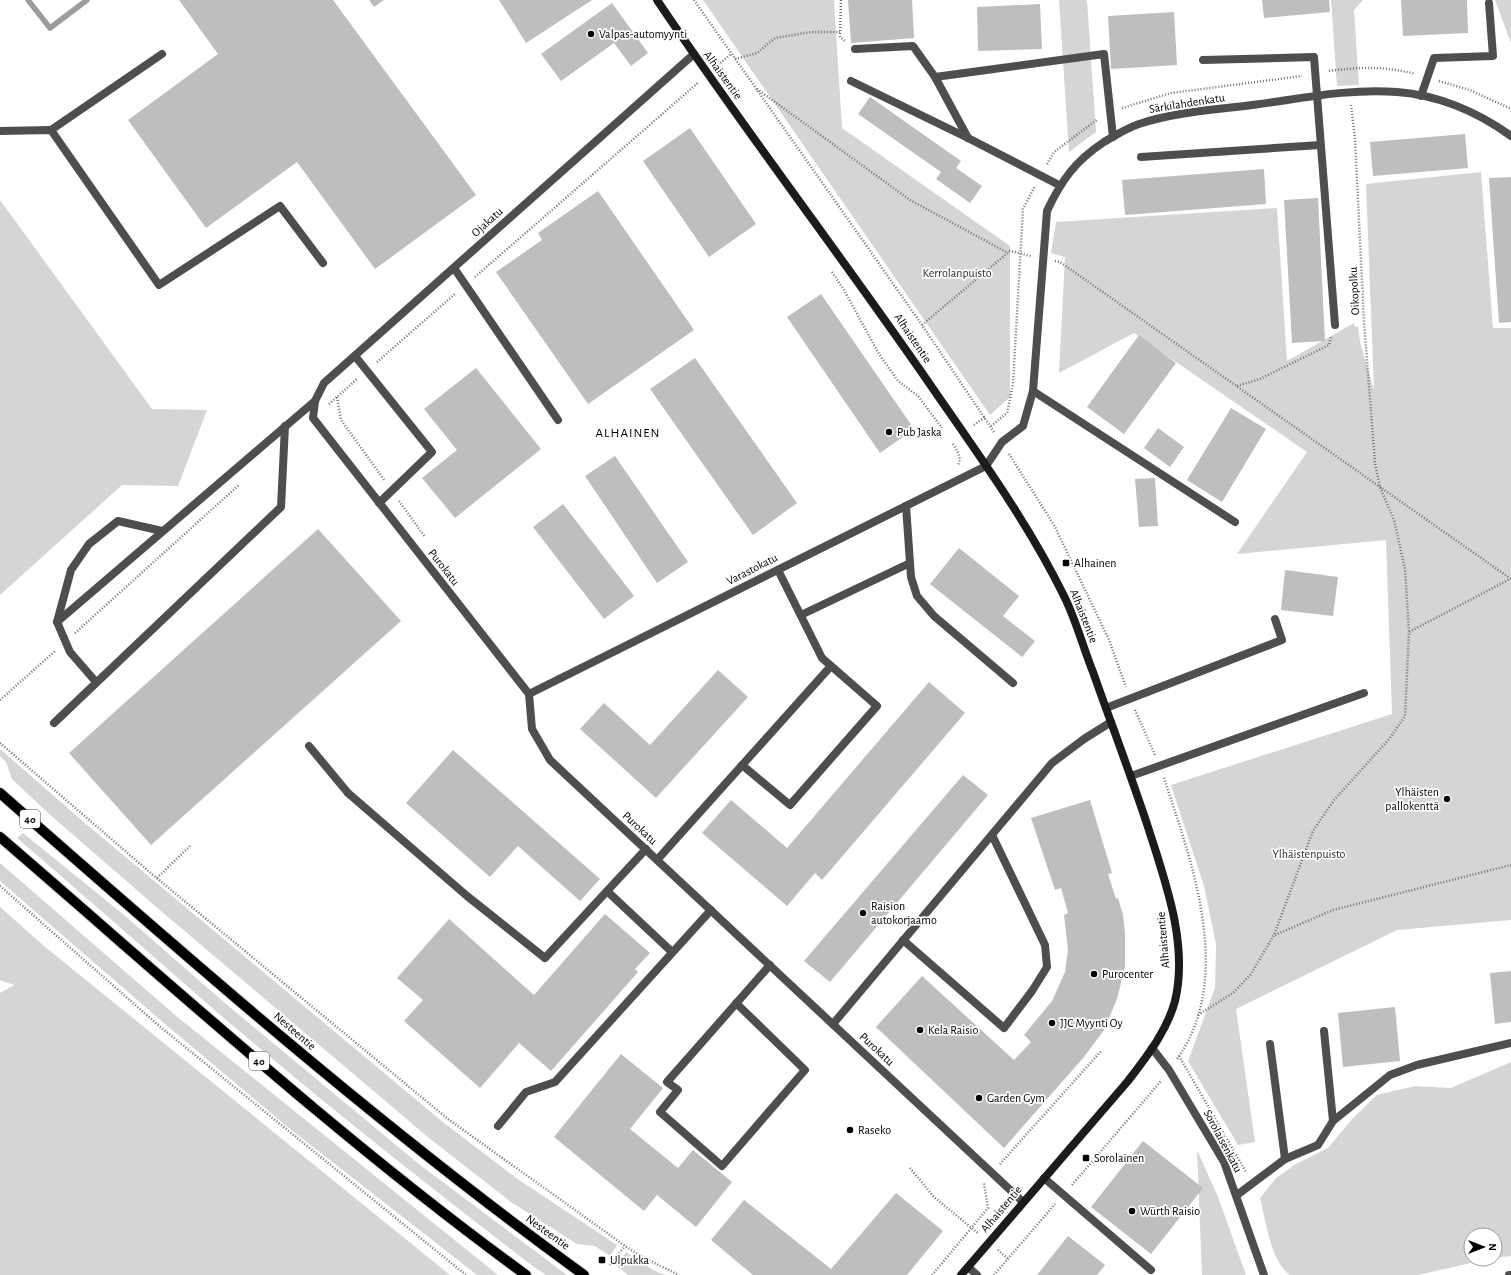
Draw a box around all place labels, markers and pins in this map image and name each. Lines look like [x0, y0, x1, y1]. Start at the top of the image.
place label: Valpas-automyynti [599, 28, 687, 41]
marker: Valpas-automyynti [586, 29, 596, 39]
place label: Pub Jaska [897, 426, 942, 438]
marker: Pub Jaska [884, 427, 894, 437]
place label: Alhainen [1074, 557, 1117, 569]
marker: Alhainen [1061, 558, 1071, 568]
place label: Ylhäisten pallokenttä [1385, 786, 1439, 812]
marker: Ylhäisten pallokenttä [1442, 794, 1452, 804]
place label: Raision autokorjaamo [871, 900, 937, 927]
marker: Raision autokorjaamo [858, 908, 868, 918]
place label: Purocenter [1102, 968, 1153, 980]
marker: Purocenter [1089, 969, 1099, 979]
place label: JJC Myynti Oy [1060, 1017, 1123, 1030]
marker: JJC Myynti Oy [1047, 1018, 1057, 1028]
place label: Kela Raisio [928, 1024, 979, 1036]
marker: Kela Raisio [915, 1025, 925, 1035]
place label: Garden Gym [987, 1092, 1045, 1105]
marker: Garden Gym [974, 1093, 984, 1103]
place label: Raseko [858, 1124, 891, 1136]
marker: Raseko [845, 1125, 855, 1135]
place label: Sorolainen [1094, 1152, 1144, 1164]
marker: Sorolainen [1081, 1153, 1091, 1163]
place label: Würth Raisio [1140, 1205, 1200, 1217]
marker: Würth Raisio [1127, 1206, 1137, 1216]
place label: Ulpukka [610, 1254, 649, 1266]
marker: Ulpukka [597, 1255, 607, 1265]

